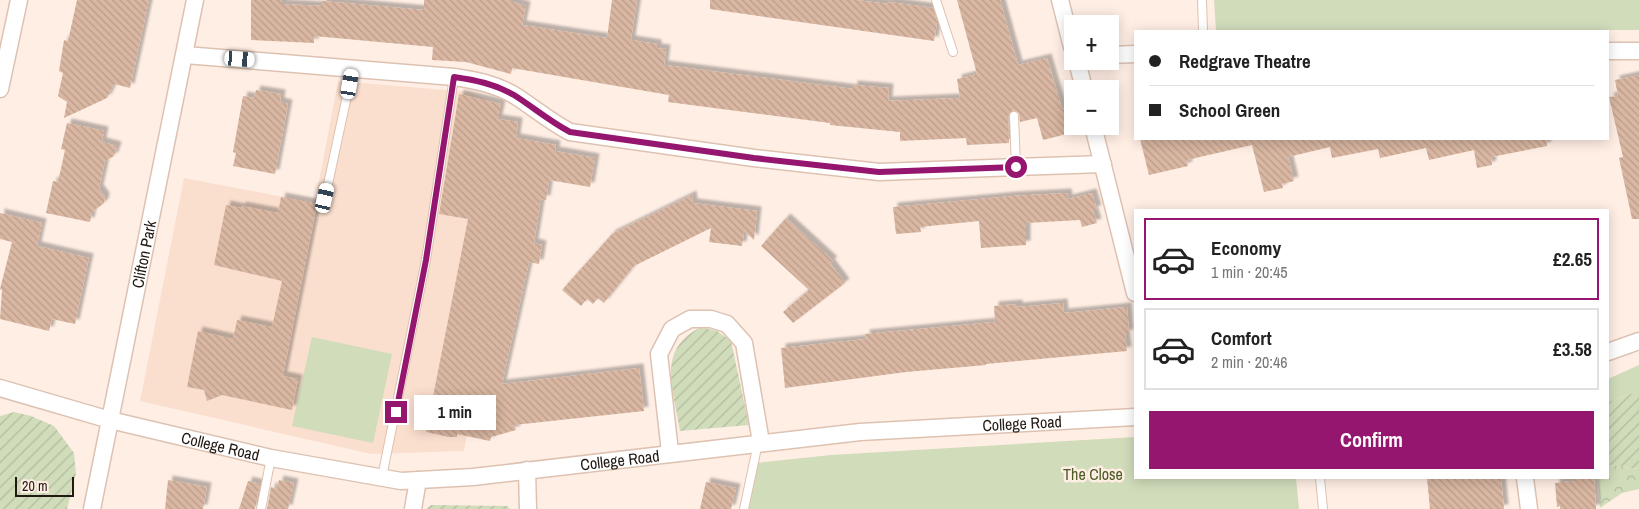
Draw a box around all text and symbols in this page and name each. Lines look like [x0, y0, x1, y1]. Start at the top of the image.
map controls [1064, 15, 1119, 135]
button: + [1064, 15, 1119, 70]
text: Redgrave Theatre [1179, 48, 1311, 74]
car [224, 50, 255, 68]
car [340, 68, 359, 100]
button: − [1064, 80, 1119, 135]
text: School Green [1179, 97, 1280, 123]
route start [1005, 156, 1027, 178]
car [314, 182, 335, 214]
street label: Clifton Park [126, 218, 161, 290]
text: Economy [1211, 235, 1281, 261]
icon: car [1151, 237, 1196, 282]
text: £2.65 [1553, 246, 1592, 272]
text: 1 min · 20:45 [1211, 261, 1288, 283]
text: Comfort [1211, 325, 1272, 351]
icon: car [1151, 327, 1196, 372]
text: £3.58 [1553, 336, 1592, 362]
text: 2 min · 20:46 [1211, 351, 1288, 373]
callout: 1 min [414, 394, 496, 430]
route end [385, 401, 407, 423]
text: 1 min [438, 401, 472, 423]
street label: College Road [982, 410, 1062, 436]
button: Confirm [1149, 411, 1594, 469]
street label: College Road [179, 426, 262, 466]
street label: College Road [579, 444, 661, 475]
park label: The Close [1063, 463, 1123, 485]
scale bar [15, 474, 74, 497]
text: 20 m [22, 477, 48, 495]

